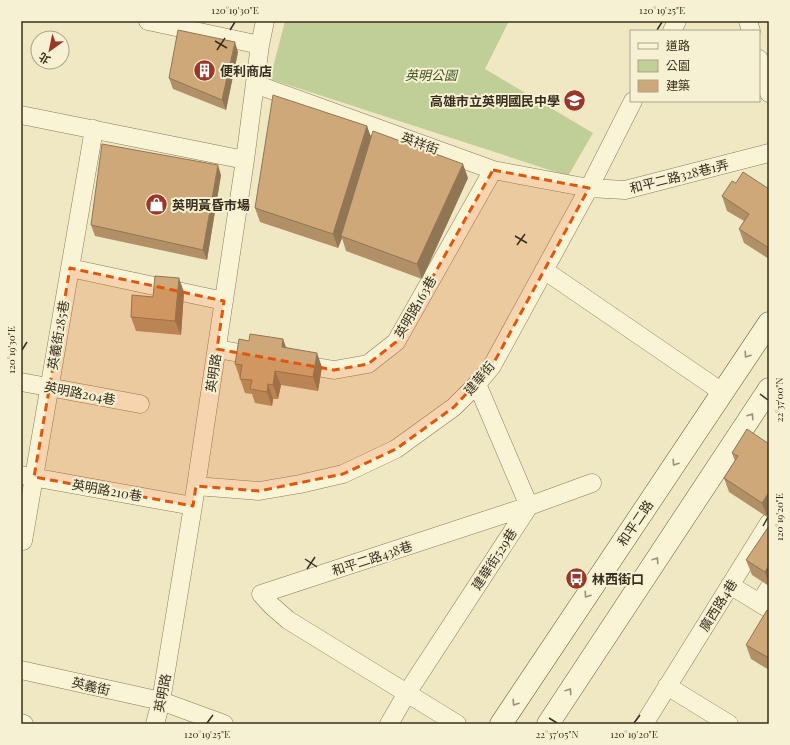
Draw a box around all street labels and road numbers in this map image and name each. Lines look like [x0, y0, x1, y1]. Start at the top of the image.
street label: 英祥街 [399, 128, 441, 157]
street label: 和平二路328巷1弄 [627, 155, 730, 196]
street label: 英明路163巷 [390, 272, 439, 341]
street label: 英義街285巷 [43, 299, 72, 371]
street label: 英明路 [201, 352, 224, 394]
street label: 建華街 [460, 357, 498, 398]
street label: 英明路204巷 [43, 377, 117, 408]
street label: 英明路210巷 [71, 475, 143, 504]
street label: 和平二路 [613, 496, 656, 549]
street label: 建華街529巷 [467, 525, 520, 593]
street label: 和平二路438巷 [329, 536, 414, 579]
street label: 廣西路4巷 [695, 575, 740, 634]
street label: 英明路 [149, 672, 174, 714]
street label: 英義街 [70, 673, 112, 698]

